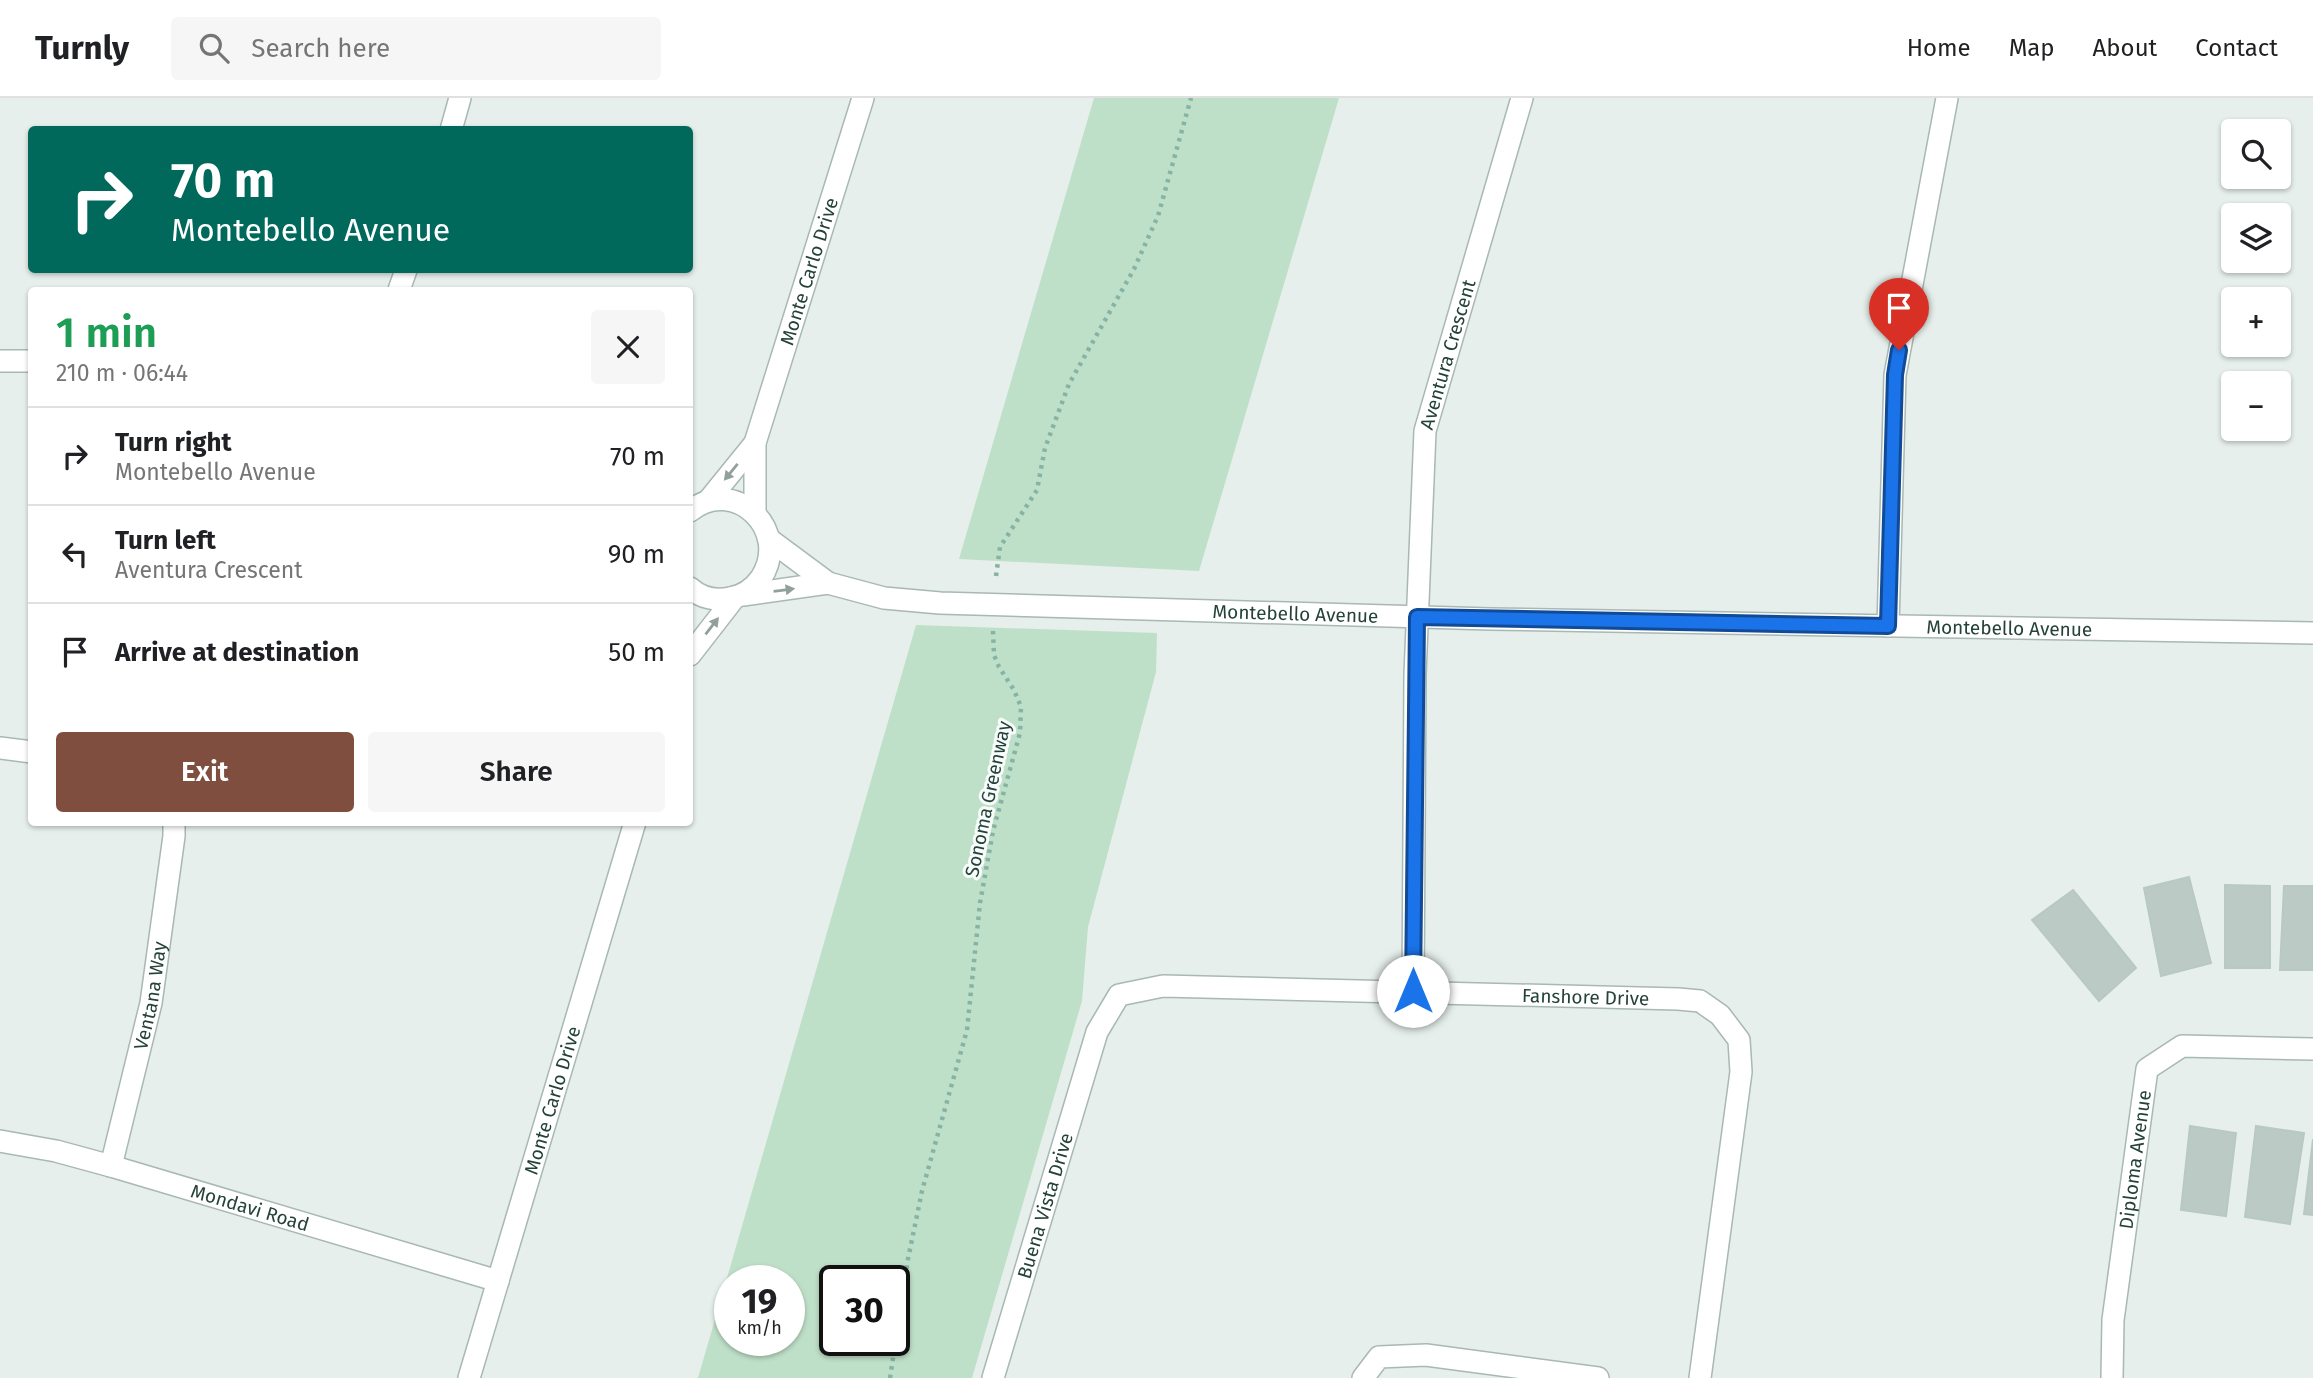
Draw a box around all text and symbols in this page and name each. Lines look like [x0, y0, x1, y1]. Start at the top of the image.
search box [171, 17, 661, 80]
text: Turnly [35, 28, 129, 68]
icon: search [195, 29, 233, 67]
text: Search here [251, 33, 390, 64]
text: Home [1907, 34, 1971, 62]
text: Map [2009, 34, 2055, 62]
text: About [2093, 34, 2157, 62]
text: Contact [2195, 34, 2278, 62]
map controls [2221, 119, 2291, 441]
button: search [2221, 119, 2291, 189]
text: 70 m [171, 151, 275, 210]
icon: right [56, 154, 147, 245]
street label: Monte Carlo Drive [775, 195, 843, 348]
button: layers [2221, 203, 2291, 273]
text: Montebello Avenue [171, 211, 450, 249]
street label: Aventura Crescent [1415, 277, 1480, 432]
pin [1869, 278, 1929, 350]
button: + [2221, 287, 2291, 357]
icon: arrive [1880, 289, 1918, 327]
text: 1 min [56, 308, 157, 358]
button: close [591, 310, 665, 384]
text: 210 m · 06:44 [56, 359, 188, 387]
button: − [2221, 371, 2291, 441]
text: Turn right [115, 427, 232, 458]
icon: right [56, 437, 94, 475]
text: 70 m [610, 441, 665, 472]
text: Montebello Avenue [115, 458, 316, 486]
one-way arrow [724, 463, 739, 481]
text: Turn left [115, 525, 216, 556]
icon: left [56, 535, 94, 573]
text: 90 m [608, 539, 665, 570]
text: Aventura Crescent [115, 556, 303, 584]
one-way arrow [773, 584, 795, 595]
street label: Montebello Avenue [1212, 599, 1379, 627]
street label: Montebello Avenue [1926, 615, 2092, 641]
one-way arrow [705, 618, 720, 636]
icon: arrive [56, 633, 94, 671]
text: Arrive at destination [115, 637, 359, 668]
text: 50 m [608, 637, 665, 668]
street label: Sonoma Greenway [960, 718, 1016, 879]
button: Exit [56, 732, 354, 812]
button: Share [368, 732, 665, 812]
street label: Ventana Way [128, 939, 171, 1052]
position arrow [1376, 954, 1450, 1028]
street label: Fanshore Drive [1522, 984, 1650, 1010]
street label: Monte Carlo Drive [519, 1023, 585, 1177]
street label: Diploma Avenue [2114, 1088, 2156, 1231]
street label: Buena Vista Drive [1012, 1130, 1078, 1281]
street label: Mondavi Road [188, 1179, 312, 1236]
speed limit sign: 30 [819, 1265, 910, 1356]
text: 19 [742, 1280, 777, 1322]
text: km/h [737, 1317, 782, 1339]

